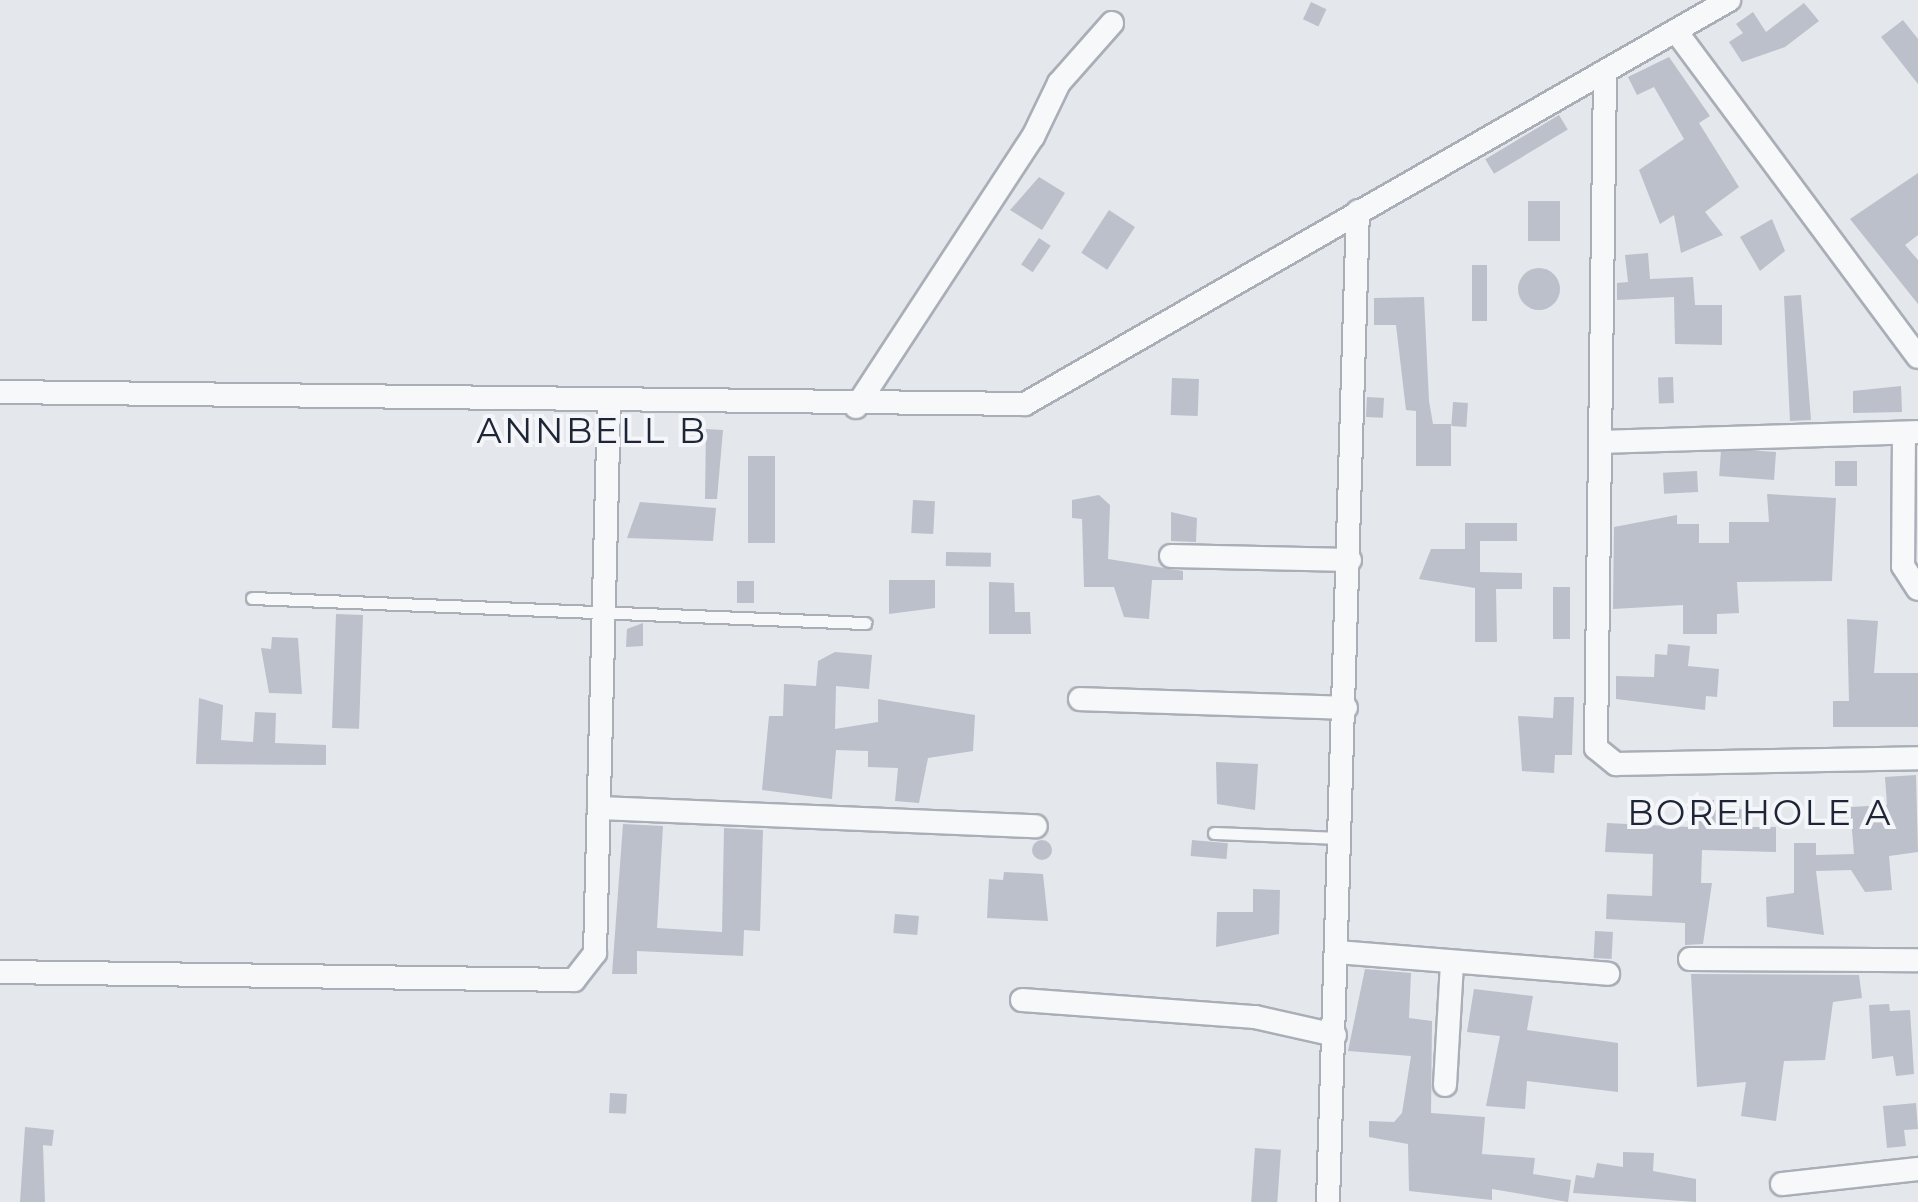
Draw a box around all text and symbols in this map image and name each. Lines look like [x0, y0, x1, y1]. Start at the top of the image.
district label: ANNBELL B [476, 410, 708, 452]
district label: BOREHOLE A [1627, 792, 1893, 834]

